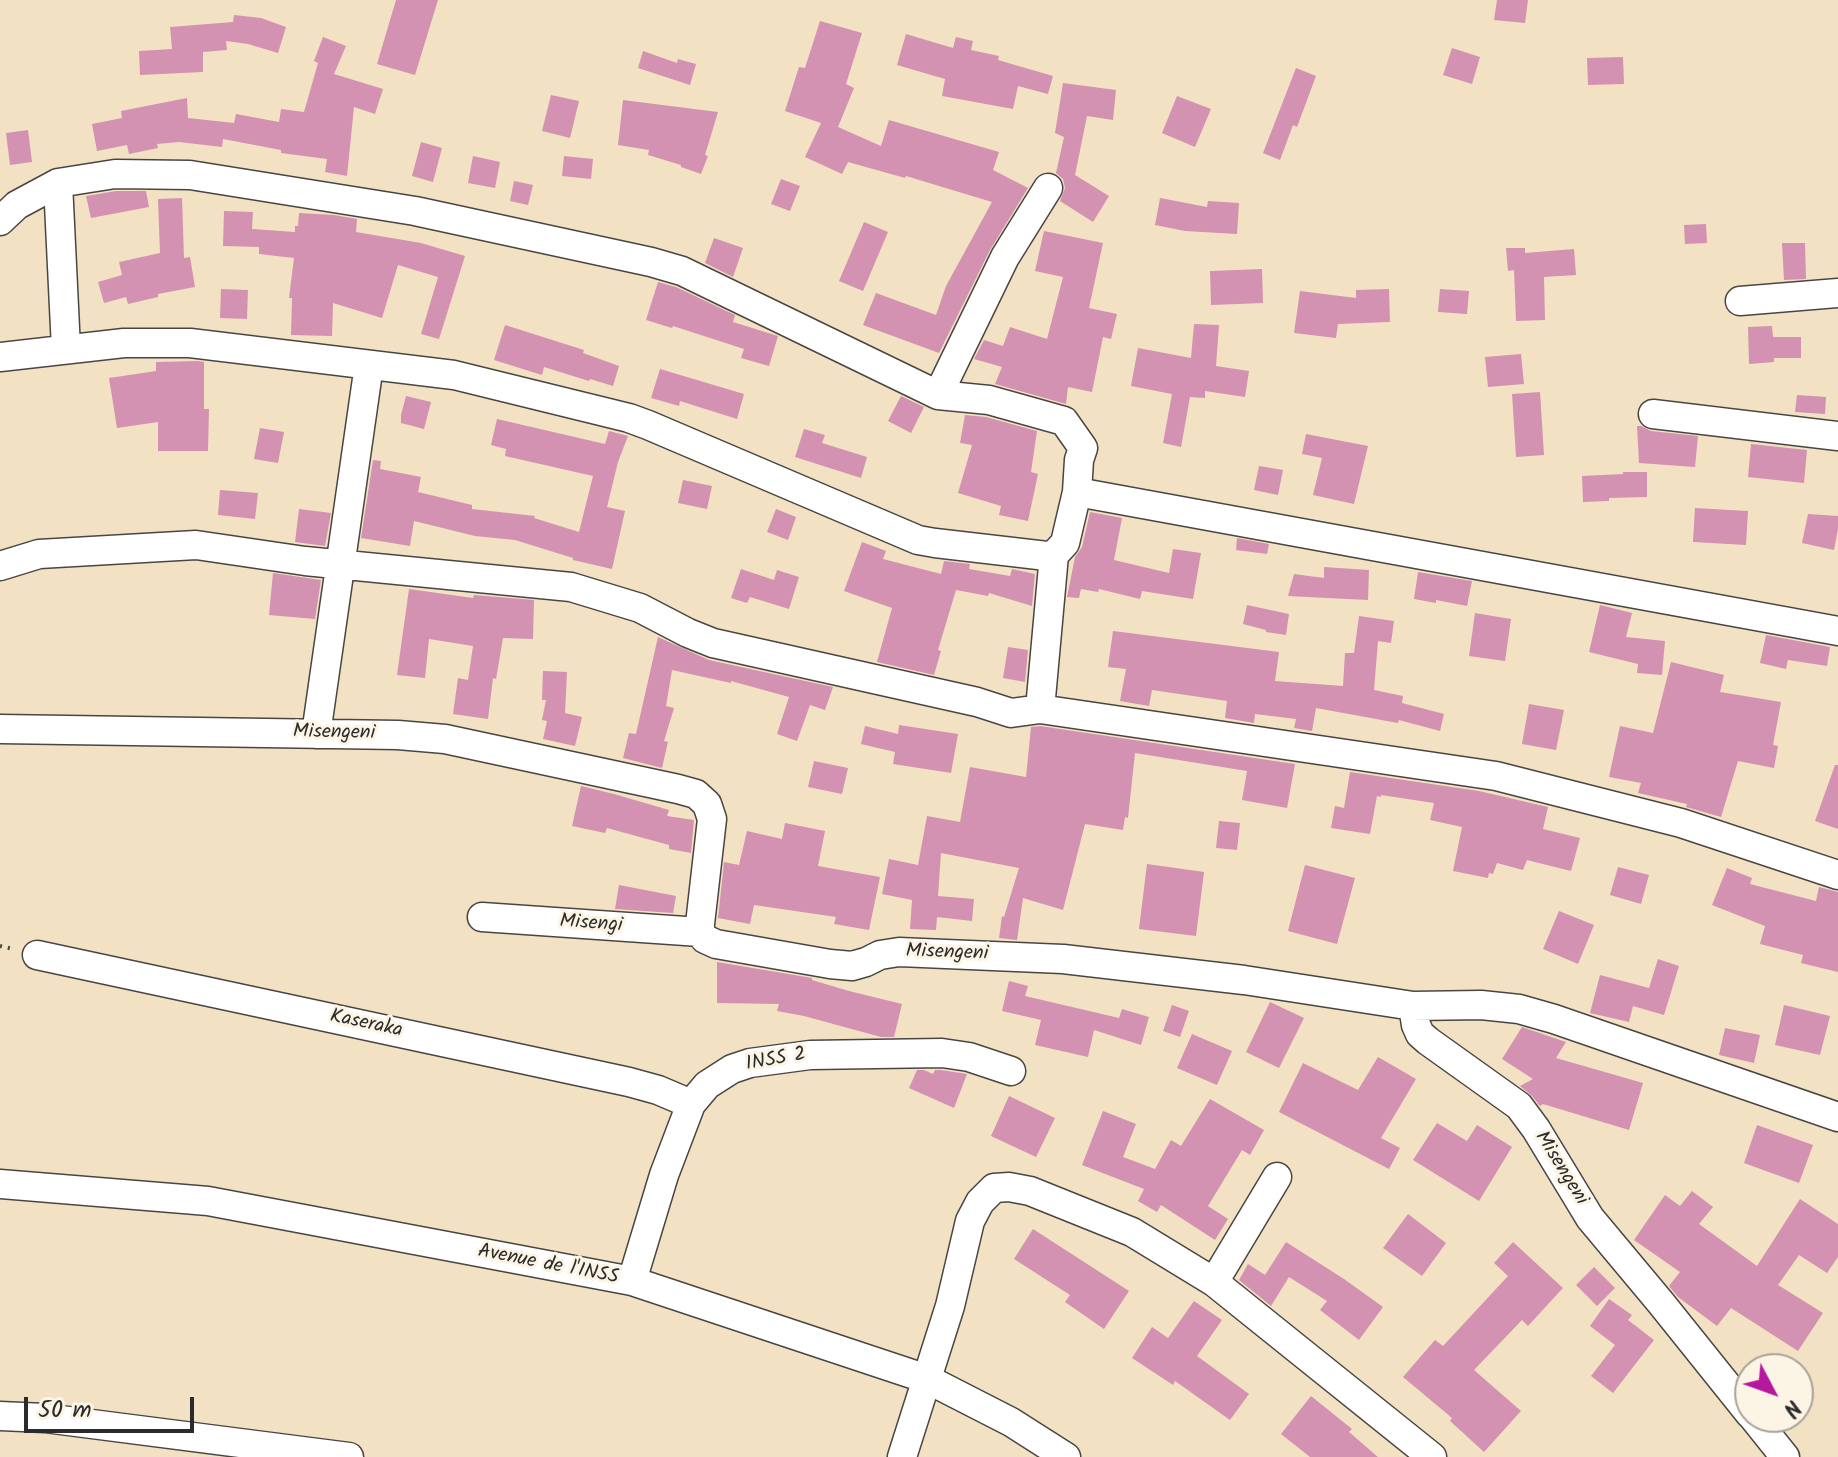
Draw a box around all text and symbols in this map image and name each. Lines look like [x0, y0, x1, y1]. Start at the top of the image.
street label: Misengeni [292, 721, 376, 747]
street label: Misengi [559, 911, 623, 939]
street label: Misengeni [905, 941, 989, 967]
street label: Kaseraka [328, 1006, 404, 1044]
street label: INSS 2 [744, 1044, 808, 1078]
street label: Misengeni [1528, 1128, 1592, 1210]
street label: Avenue de l'INSS [476, 1241, 620, 1291]
north arrow [1734, 1353, 1814, 1433]
scale bar [28, 1381, 198, 1431]
text: 50 m [38, 1391, 92, 1430]
text: N [1773, 1391, 1809, 1424]

